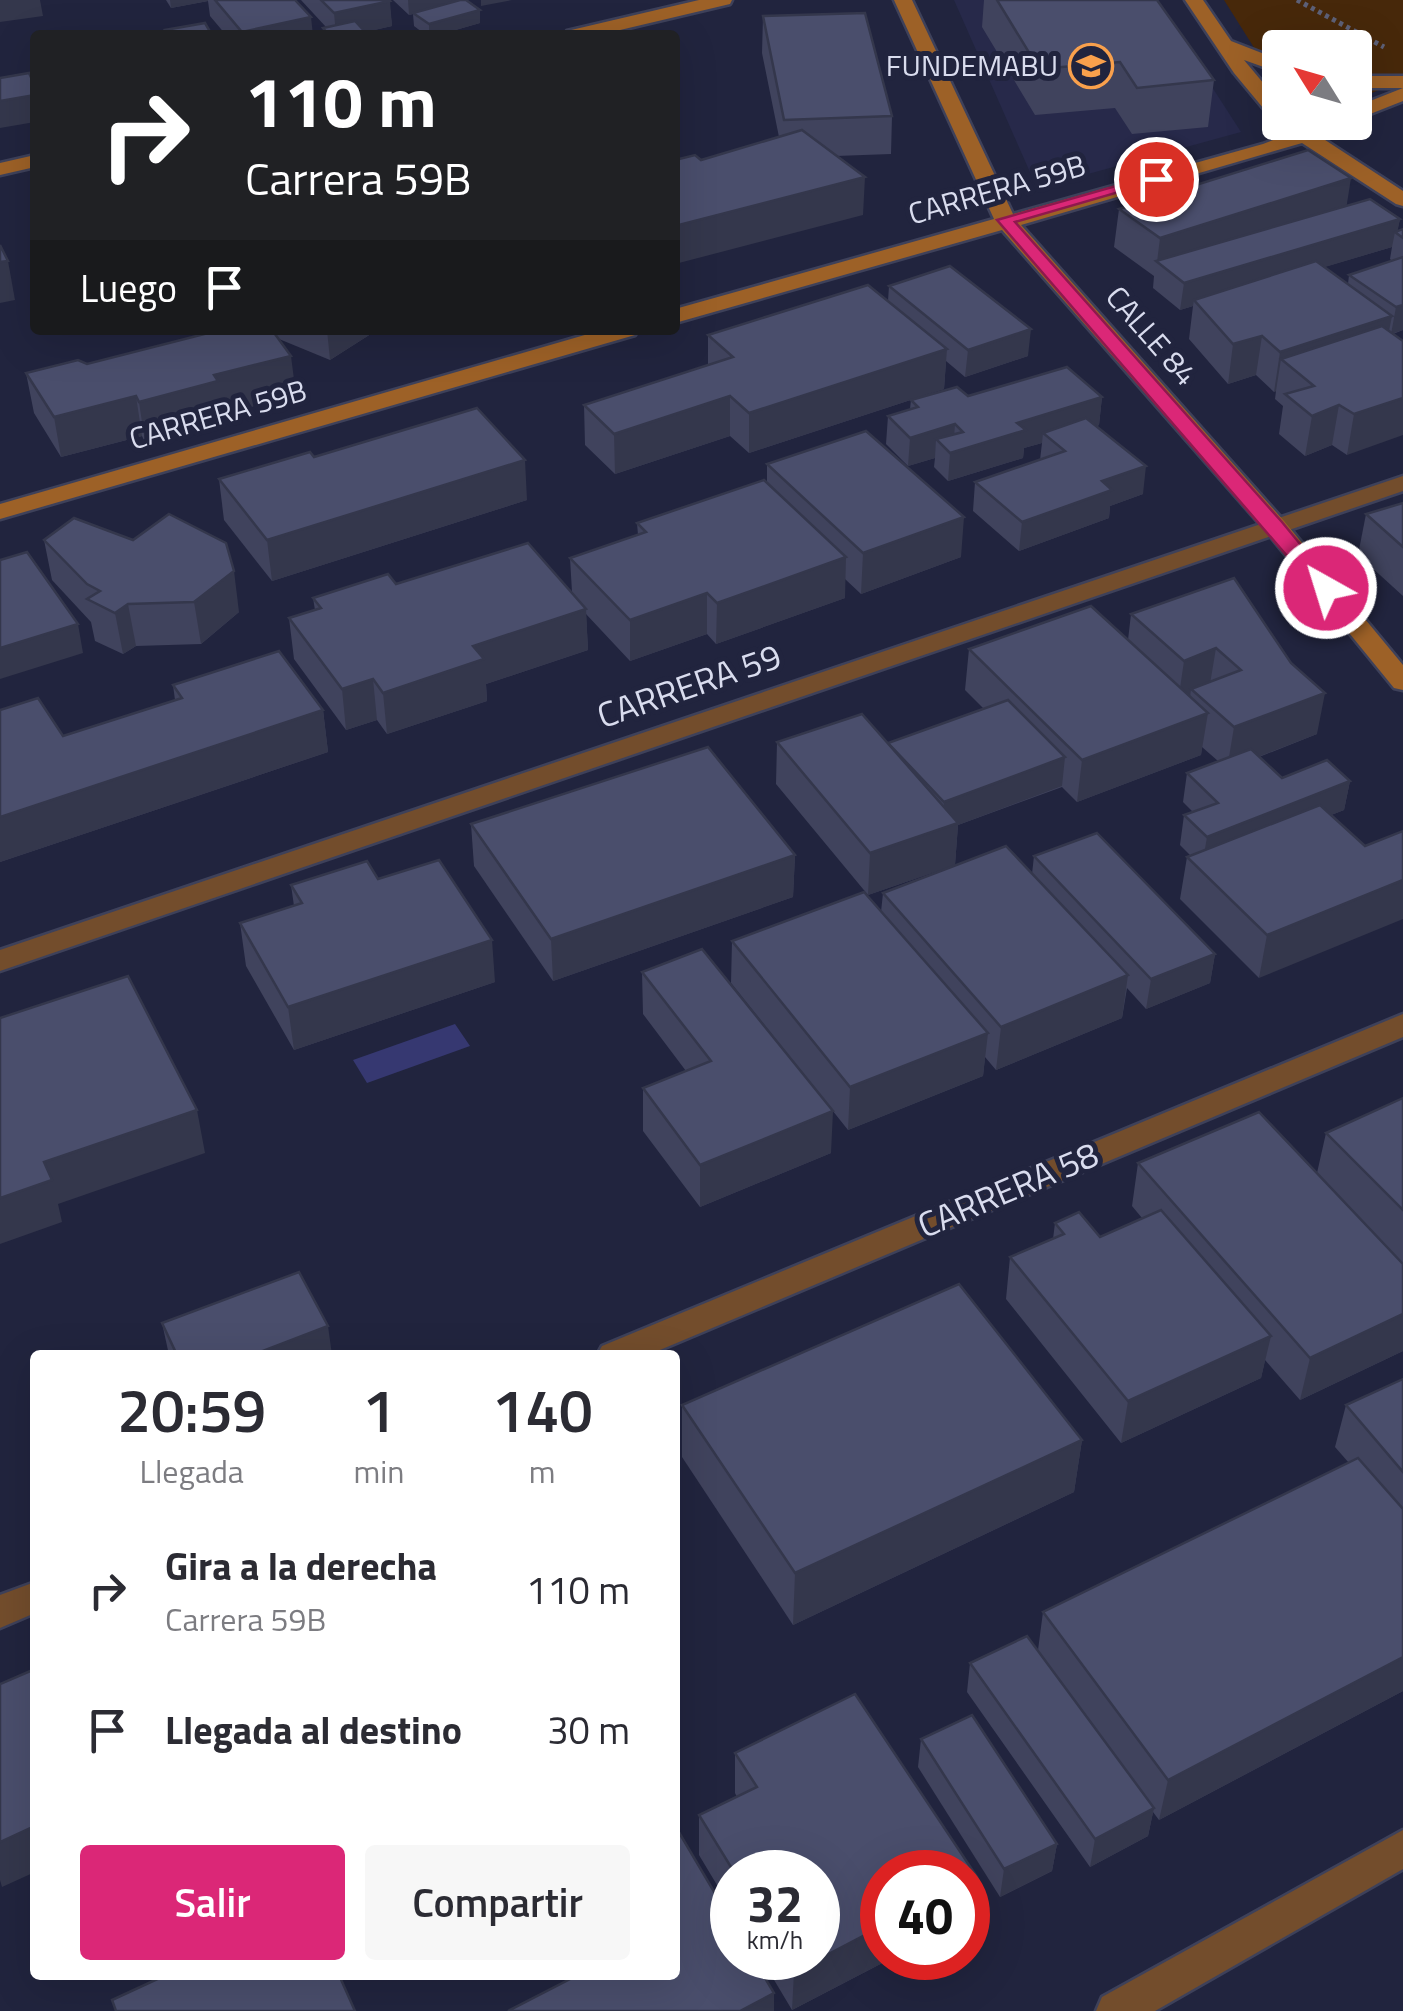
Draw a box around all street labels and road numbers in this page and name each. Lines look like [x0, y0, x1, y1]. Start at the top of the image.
street label: CARRERA 59B [903, 142, 1091, 236]
street label: CALLE 84 [1095, 275, 1208, 396]
street label: CARRERA 59B [124, 367, 312, 461]
street label: CARRERA 59 [589, 628, 788, 742]
street label: CARRERA 58 [909, 1127, 1106, 1251]

